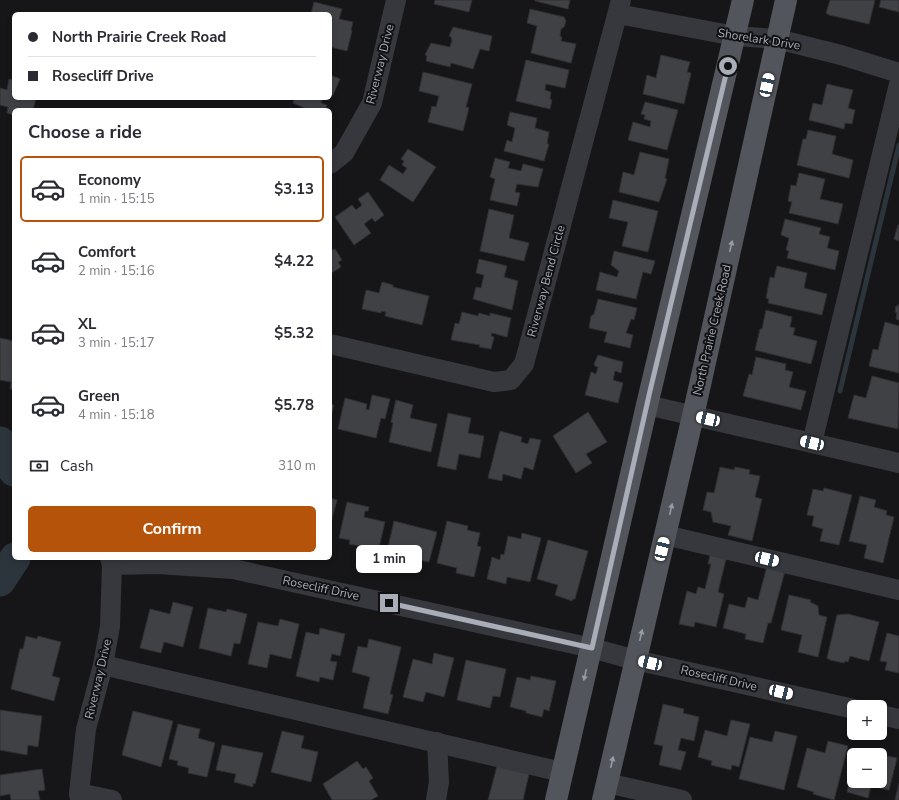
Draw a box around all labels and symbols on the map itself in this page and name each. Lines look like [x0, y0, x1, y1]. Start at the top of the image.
street label: Riverway Drive [362, 22, 398, 106]
street label: Shorelark Drive [717, 25, 801, 53]
route start [719, 57, 737, 75]
car [759, 72, 775, 98]
street label: Riverway Bend Circle [523, 223, 569, 339]
one-way arrow [728, 239, 734, 252]
street label: North Prairie Creek Road [689, 263, 735, 397]
car [695, 410, 721, 428]
car [799, 434, 825, 452]
one-way arrow [668, 503, 674, 515]
car [653, 536, 671, 562]
callout: 1 min [356, 545, 422, 573]
car [754, 550, 780, 568]
street label: Rosecliff Drive [281, 572, 361, 604]
route end [380, 594, 398, 612]
one-way arrow [639, 629, 645, 642]
street label: Riverway Drive [81, 637, 115, 721]
car [637, 654, 663, 672]
street label: Rosecliff Drive [679, 661, 759, 695]
one-way arrow [582, 669, 588, 682]
car [768, 683, 794, 701]
one-way arrow [609, 756, 615, 768]

